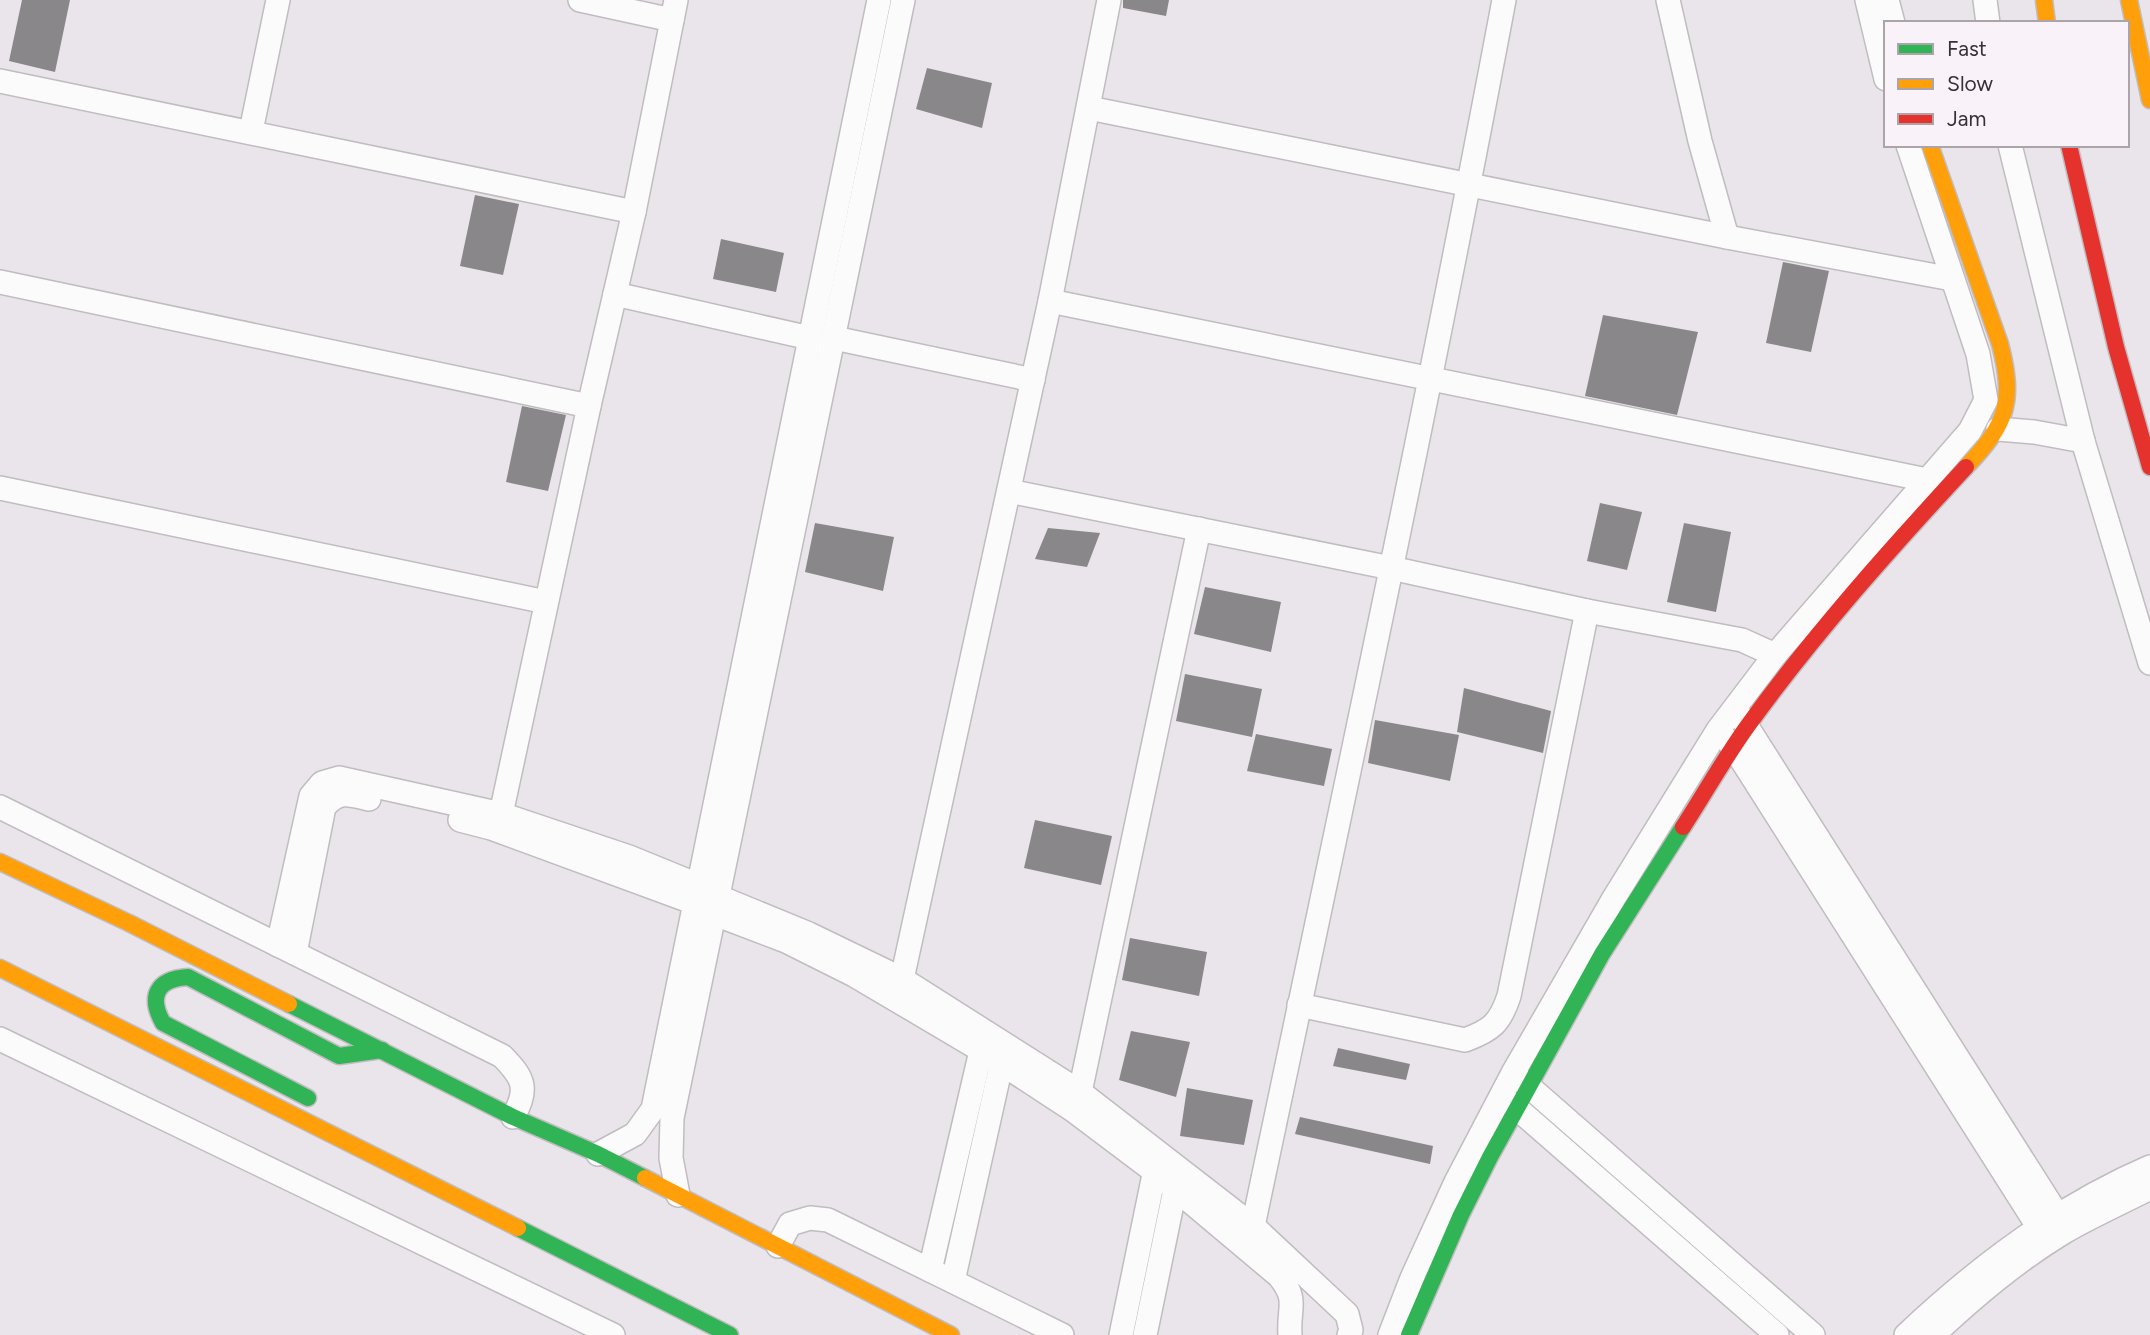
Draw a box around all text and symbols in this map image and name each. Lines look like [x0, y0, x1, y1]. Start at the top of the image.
legend [1884, 21, 2129, 147]
text: Fast [1947, 36, 1987, 61]
text: Slow [1947, 71, 1993, 96]
text: Jam [1947, 106, 1986, 131]

